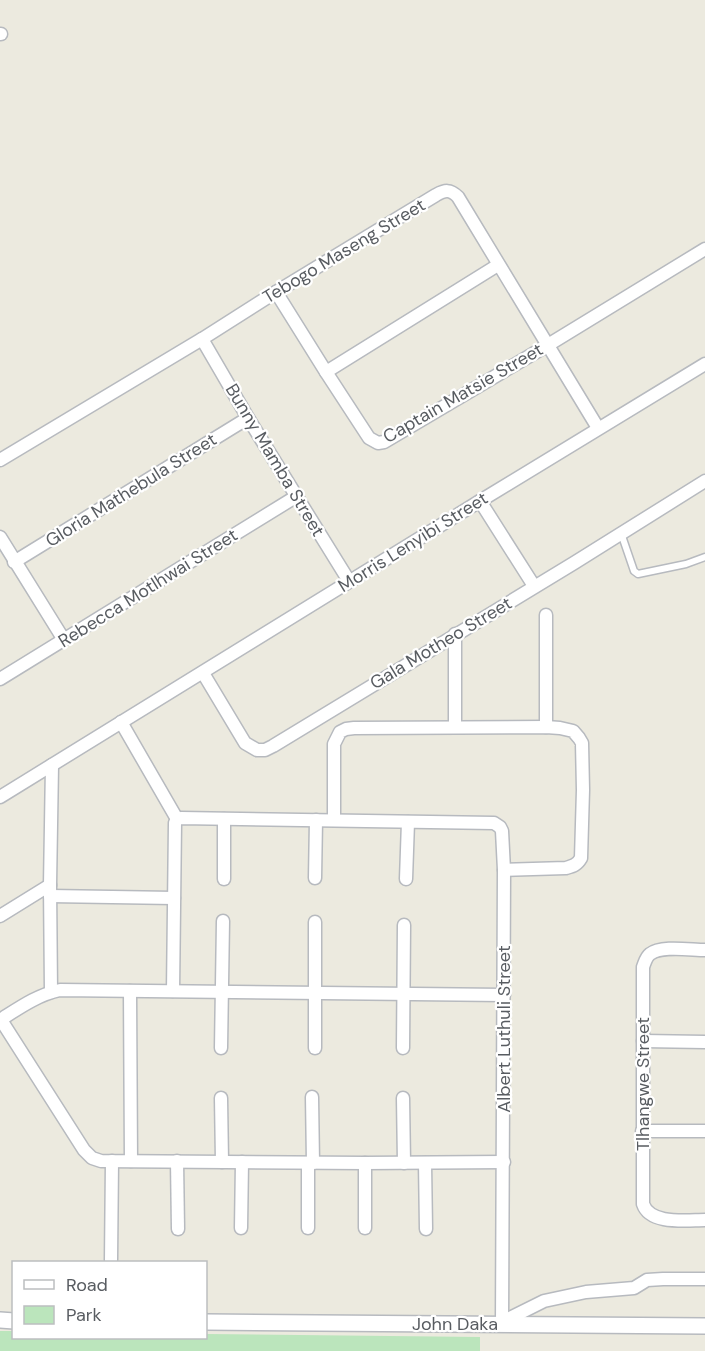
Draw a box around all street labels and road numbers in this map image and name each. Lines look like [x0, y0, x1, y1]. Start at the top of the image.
street label: Tebogo Maseng Street [258, 193, 430, 309]
street label: Captain Matsie Street [379, 337, 547, 449]
street label: Bunny Mamba Street [220, 379, 330, 541]
street label: Gloria Mathebula Street [41, 428, 221, 552]
street label: Morris Lenyibi Street [334, 486, 492, 598]
street label: Rebecca Motlhwai Street [54, 523, 242, 653]
street label: Gala Motheo Street [366, 591, 516, 695]
street label: Albert Luthuli Street [492, 945, 516, 1113]
street label: Tlhangwe Street [631, 1017, 655, 1151]
street label: John Daka [412, 1312, 498, 1336]

